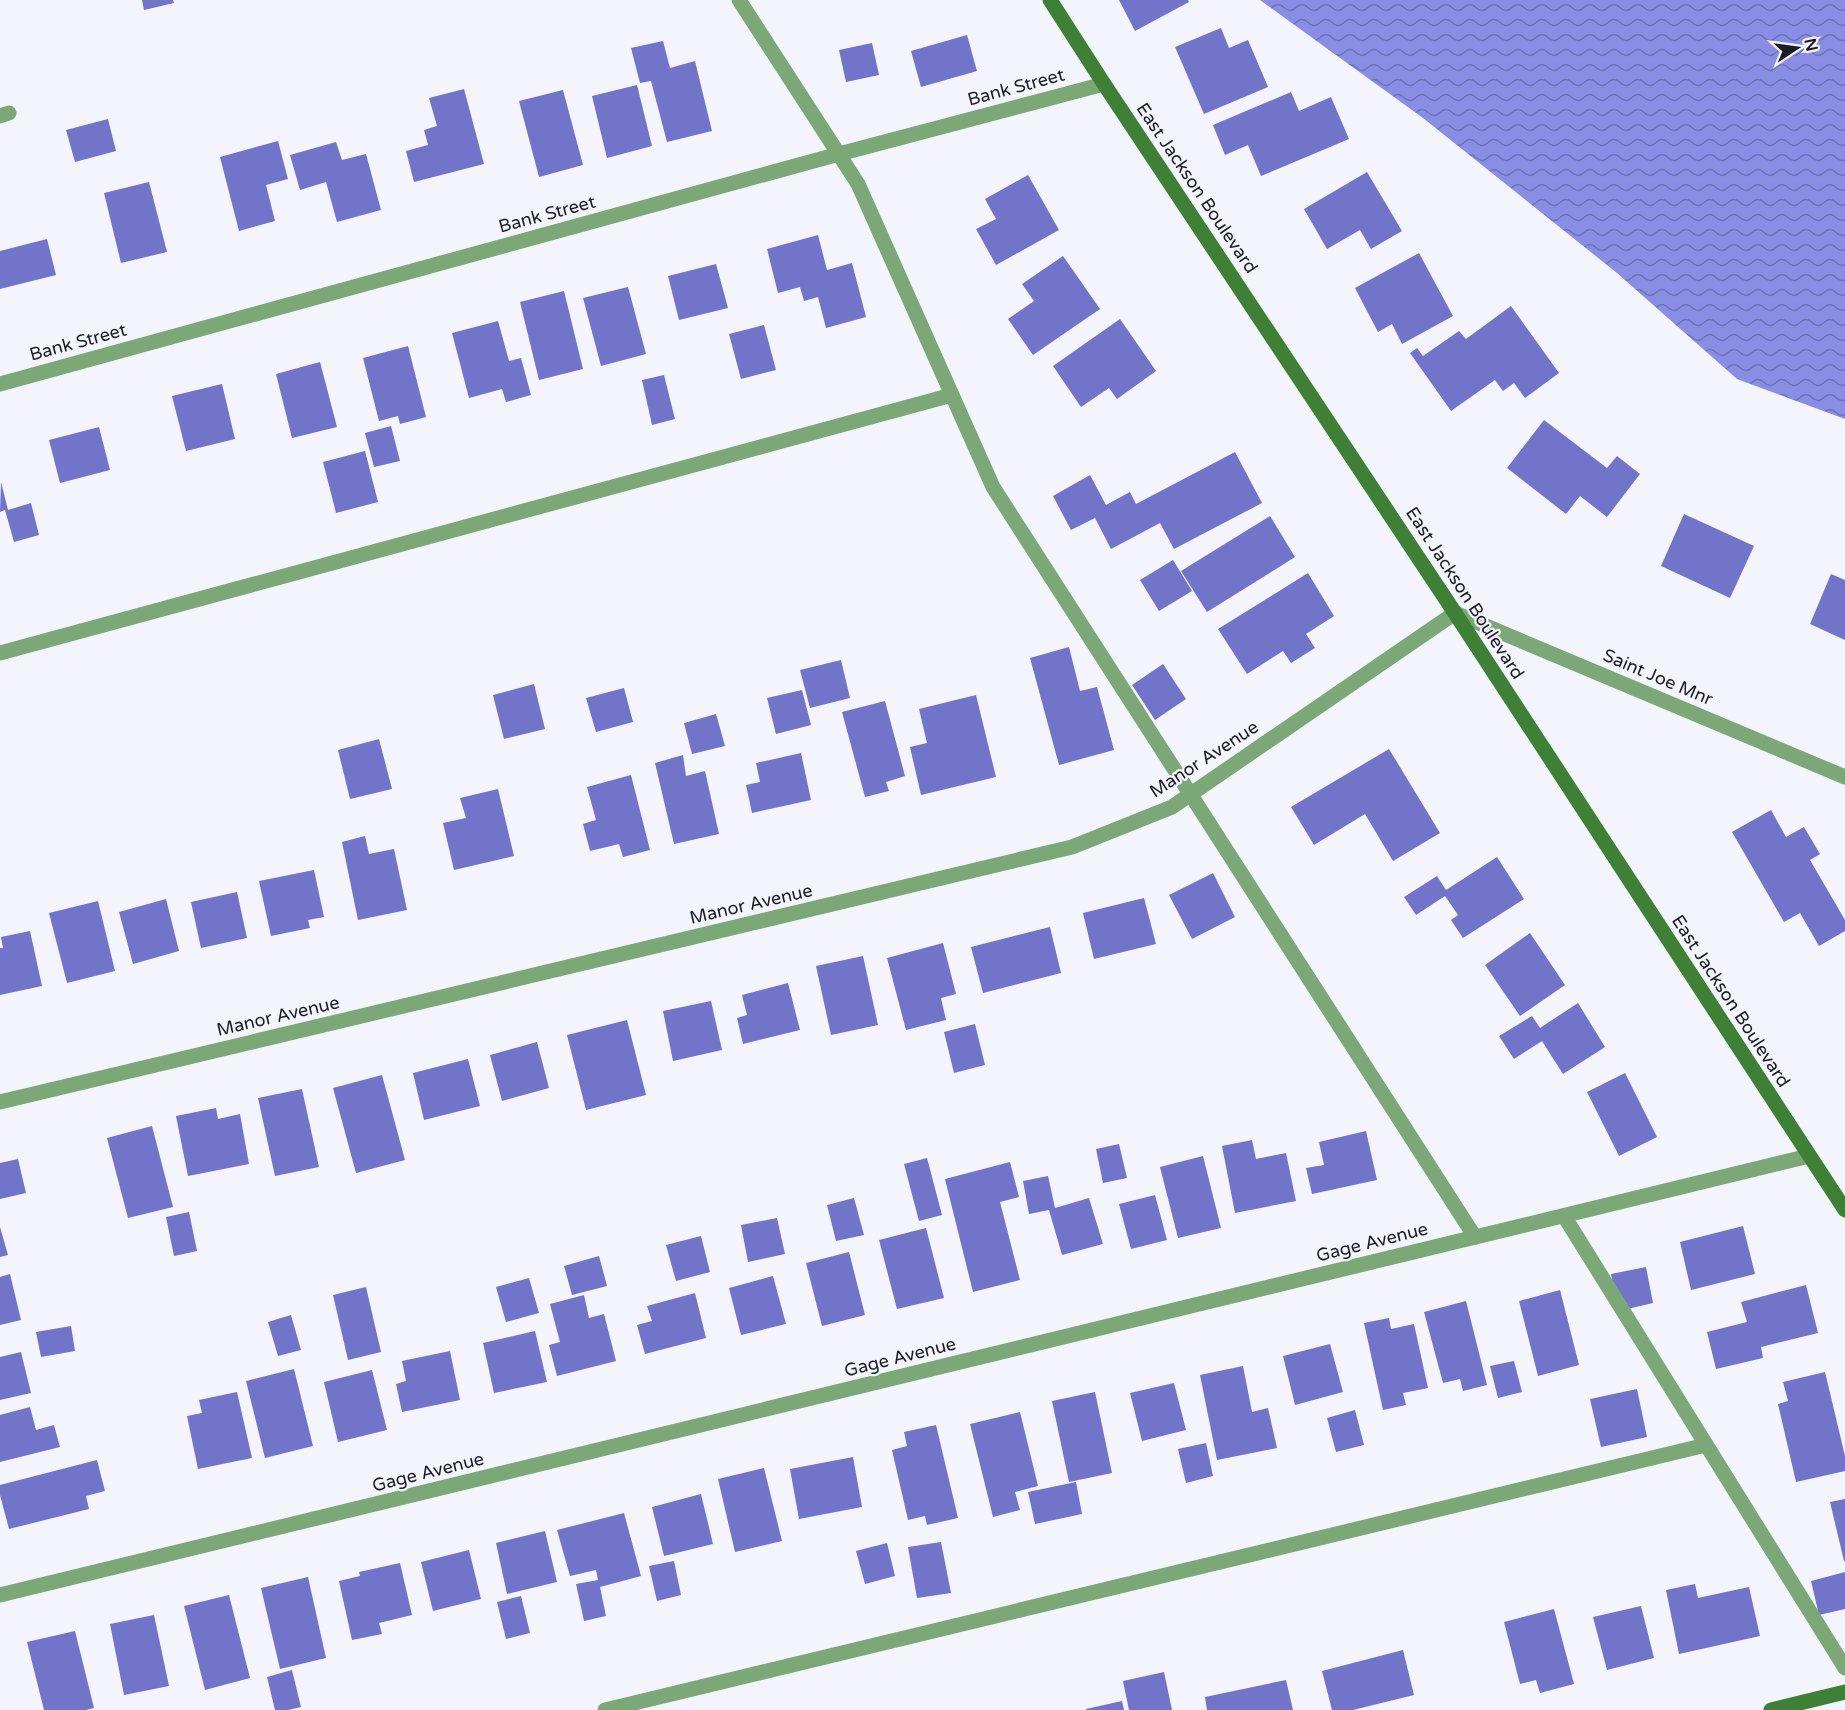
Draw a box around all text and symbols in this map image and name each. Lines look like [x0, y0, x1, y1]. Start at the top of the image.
north arrow [1767, 18, 1827, 78]
text: N [1799, 36, 1822, 53]
street label: Bank Street [965, 63, 1067, 111]
street label: East Jackson Boulevard [1132, 99, 1262, 277]
street label: Bank Street [496, 190, 598, 238]
street label: Bank Street [27, 318, 129, 366]
street label: East Jackson Boulevard [1401, 503, 1529, 683]
street label: Saint Joe Mnr [1600, 644, 1716, 710]
street label: Manor Avenue [1145, 716, 1263, 802]
street label: Manor Avenue [687, 879, 815, 929]
street label: East Jackson Boulevard [1667, 911, 1795, 1091]
street label: Manor Avenue [214, 991, 342, 1041]
street label: Gage Avenue [1314, 1217, 1430, 1267]
street label: Gage Avenue [842, 1332, 958, 1382]
street label: Gage Avenue [370, 1447, 486, 1497]

